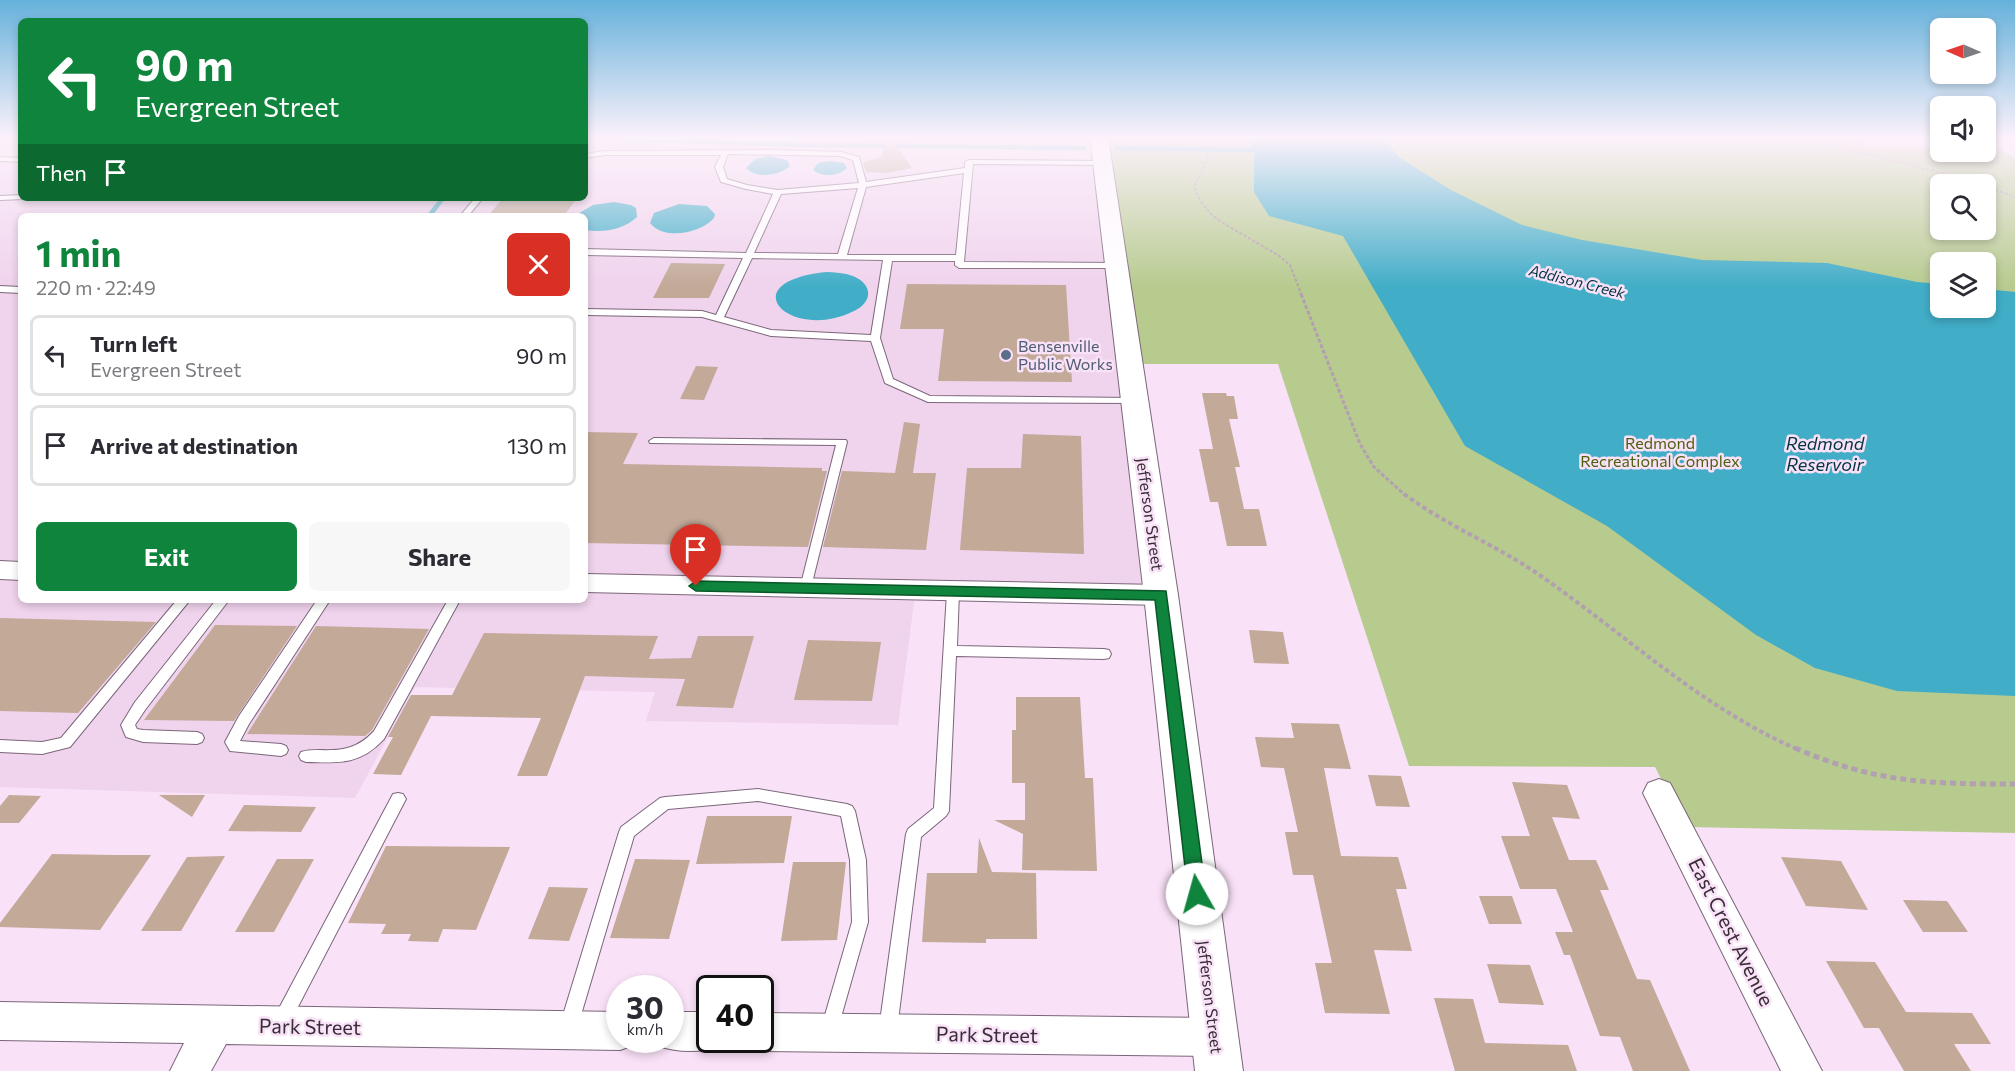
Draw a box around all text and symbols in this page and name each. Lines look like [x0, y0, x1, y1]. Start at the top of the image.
north arrow [1930, 18, 1996, 84]
map controls [1930, 18, 1996, 318]
text: 90 m [135, 38, 234, 90]
icon: left [36, 42, 114, 120]
text: Evergreen Street [135, 90, 339, 123]
button: sound [1930, 96, 1996, 162]
icon: arrive [99, 156, 132, 189]
text: Then [36, 159, 87, 186]
button: search [1930, 174, 1996, 240]
text: 1 min [36, 230, 121, 274]
button: close [507, 233, 570, 296]
button: layers [1930, 252, 1996, 318]
water label: Addison Creek [1526, 260, 1628, 302]
text: 220 m · 22:49 [36, 275, 156, 299]
text: Turn left [90, 330, 177, 357]
place label: Bensenville Public Works [1018, 336, 1113, 373]
icon: left [39, 339, 72, 372]
text: 90 m [516, 342, 567, 369]
marker: Bensenville Public Works [999, 348, 1013, 362]
text: Evergreen Street [90, 357, 241, 381]
icon: arrive [39, 429, 72, 462]
text: Arrive at destination [90, 432, 298, 459]
text: 130 m [507, 432, 567, 459]
water label: Redmond Reservoir [1786, 432, 1865, 475]
park label: Redmond Recreational Complex [1580, 433, 1740, 470]
street label: Jefferson Street [1133, 456, 1168, 572]
button: Exit [36, 522, 297, 591]
button: Share [309, 522, 570, 591]
pin [670, 524, 721, 586]
icon: arrive [679, 533, 712, 566]
street label: East Crest Avenue [1684, 853, 1780, 1010]
position arrow [1165, 862, 1229, 926]
street label: Jefferson Street [1194, 939, 1227, 1055]
speed limit sign: 40 [696, 975, 774, 1053]
text: 30 [626, 988, 664, 1025]
street label: Park Street [259, 1013, 361, 1039]
text: km/h [627, 1020, 663, 1038]
street label: Park Street [936, 1021, 1038, 1047]

